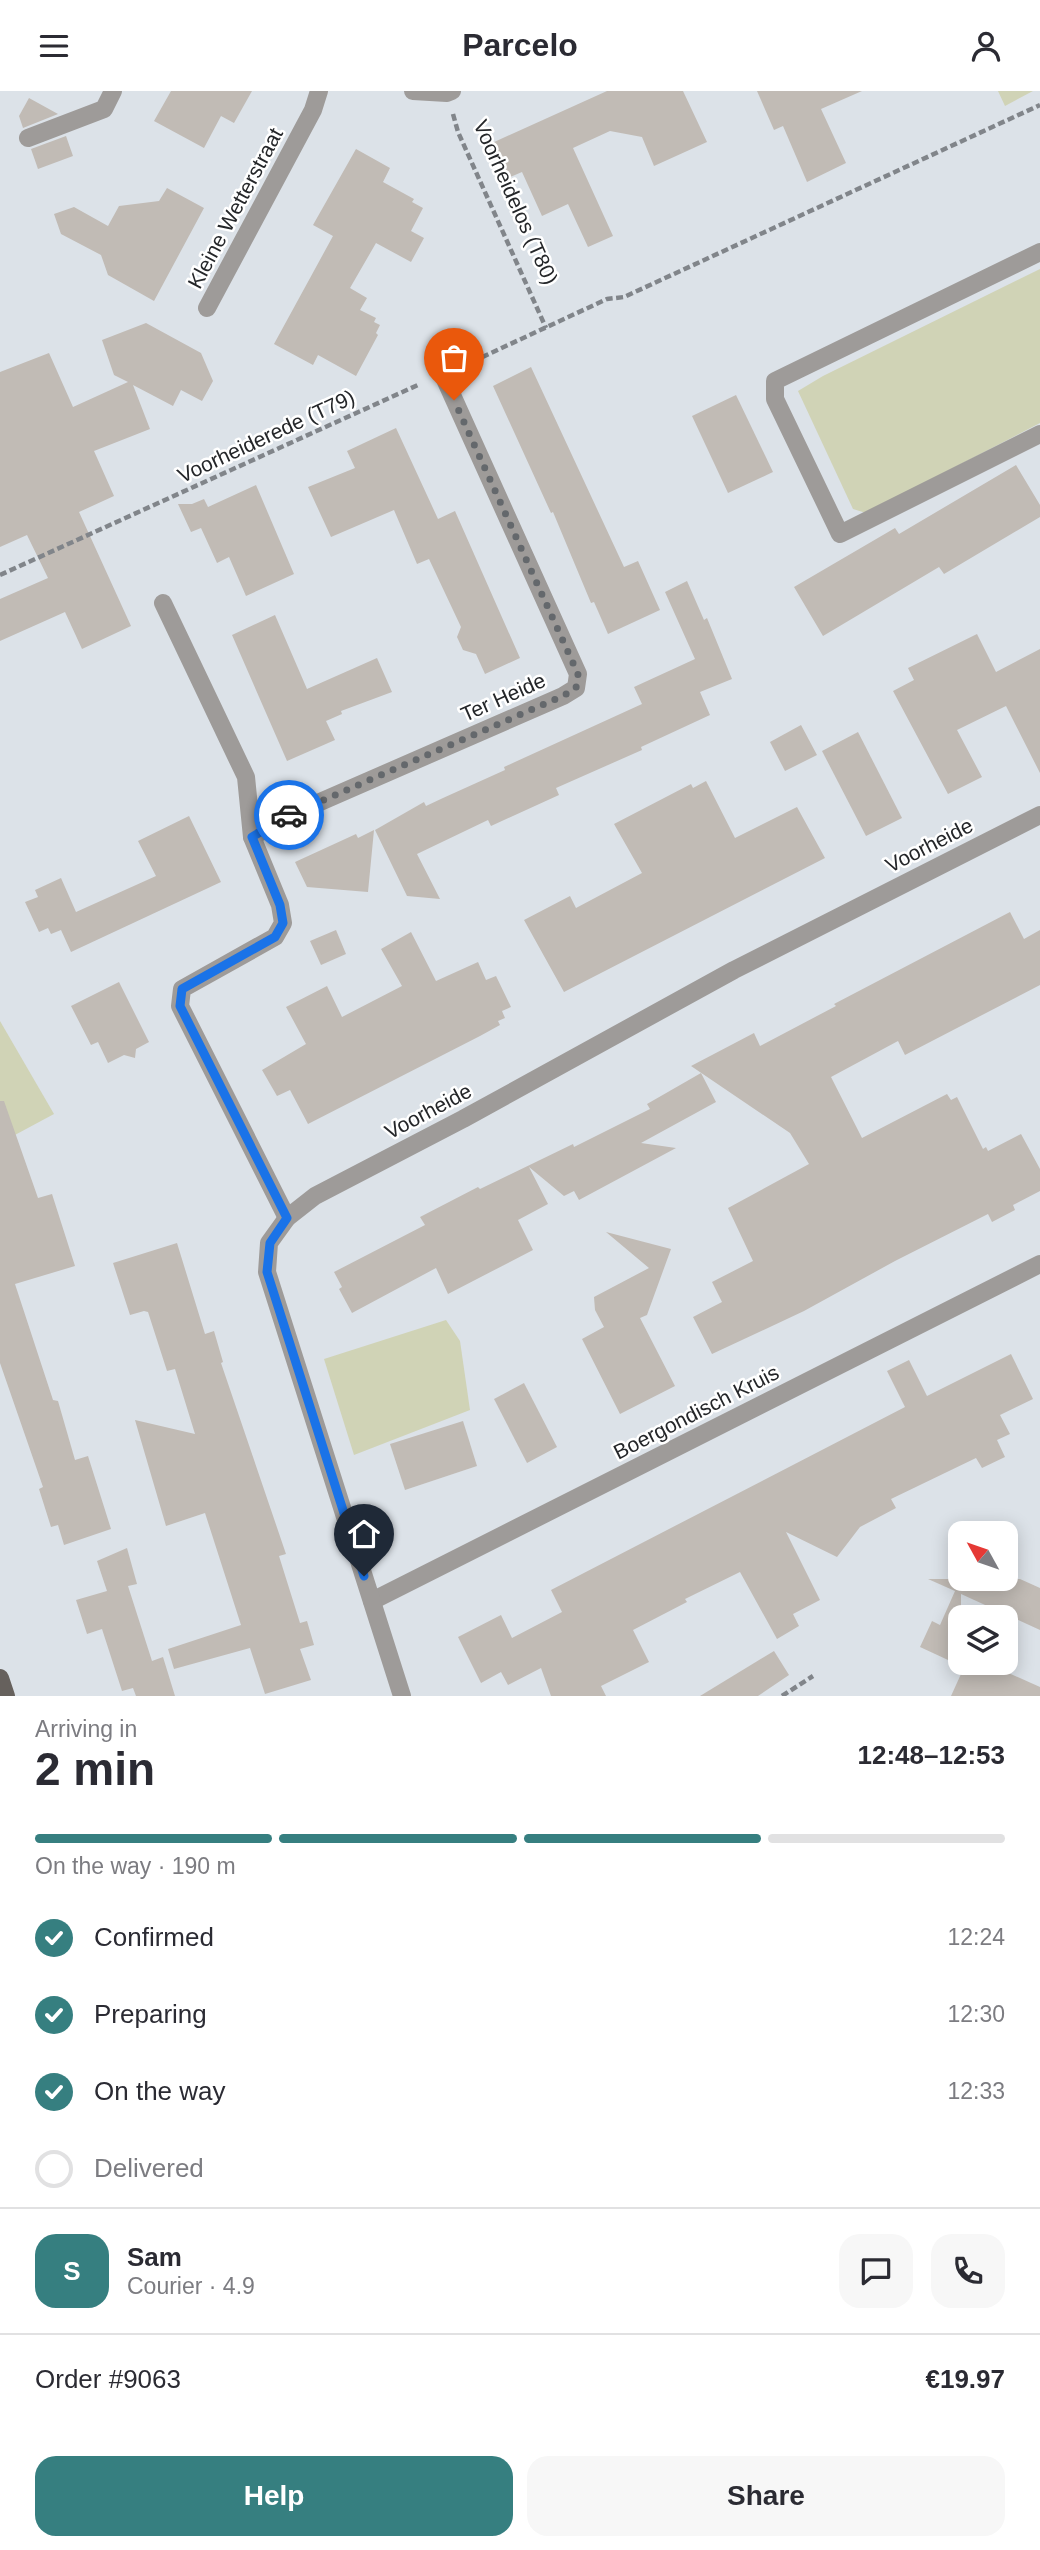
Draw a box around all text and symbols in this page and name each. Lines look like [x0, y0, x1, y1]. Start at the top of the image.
icon: menu [35, 27, 73, 65]
text: Parcelo [462, 27, 578, 63]
icon: person [967, 27, 1005, 65]
street label: Voorheidelos (T80) [469, 116, 563, 288]
street label: Kleine Wetterstraat [183, 124, 287, 292]
pin [424, 328, 484, 400]
icon: bag [435, 339, 473, 377]
street label: Voorheiderede (T79) [174, 385, 358, 487]
street label: Ter Heide [457, 668, 549, 726]
courier [254, 780, 324, 850]
icon: car [270, 796, 308, 834]
street label: Voorheide [882, 813, 976, 877]
street label: Voorheide [381, 1079, 475, 1143]
street label: Boergondisch Kruis [610, 1360, 782, 1464]
pin [334, 1504, 394, 1576]
icon: home [345, 1515, 383, 1553]
north arrow [948, 1521, 1018, 1591]
map controls [948, 1521, 1018, 1675]
button: layers [948, 1605, 1018, 1675]
text: Arriving in [35, 1716, 137, 1742]
text: 12:48–12:53 [858, 1740, 1005, 1770]
text: 2 min [35, 1743, 155, 1795]
text: On the way · 190 m [35, 1853, 236, 1879]
icon: check [35, 1919, 73, 1957]
text: Confirmed [94, 1922, 214, 1952]
text: 12:24 [947, 1924, 1005, 1950]
icon: check [35, 1996, 73, 2034]
text: Preparing [94, 1999, 207, 2029]
text: 12:30 [947, 2001, 1005, 2027]
icon: check [35, 2073, 73, 2111]
text: On the way [94, 2076, 226, 2106]
text: 12:33 [947, 2078, 1005, 2104]
text: Delivered [94, 2153, 204, 2183]
button: chat [839, 2234, 913, 2308]
button: phone [931, 2234, 1005, 2308]
text: Sam [127, 2242, 182, 2272]
text: S [63, 2256, 81, 2286]
text: Courier · 4.9 [127, 2273, 255, 2299]
text: Order #9063 [35, 2364, 181, 2394]
text: €19.97 [925, 2364, 1005, 2394]
button: Help [35, 2456, 513, 2536]
button: Share [527, 2456, 1005, 2536]

